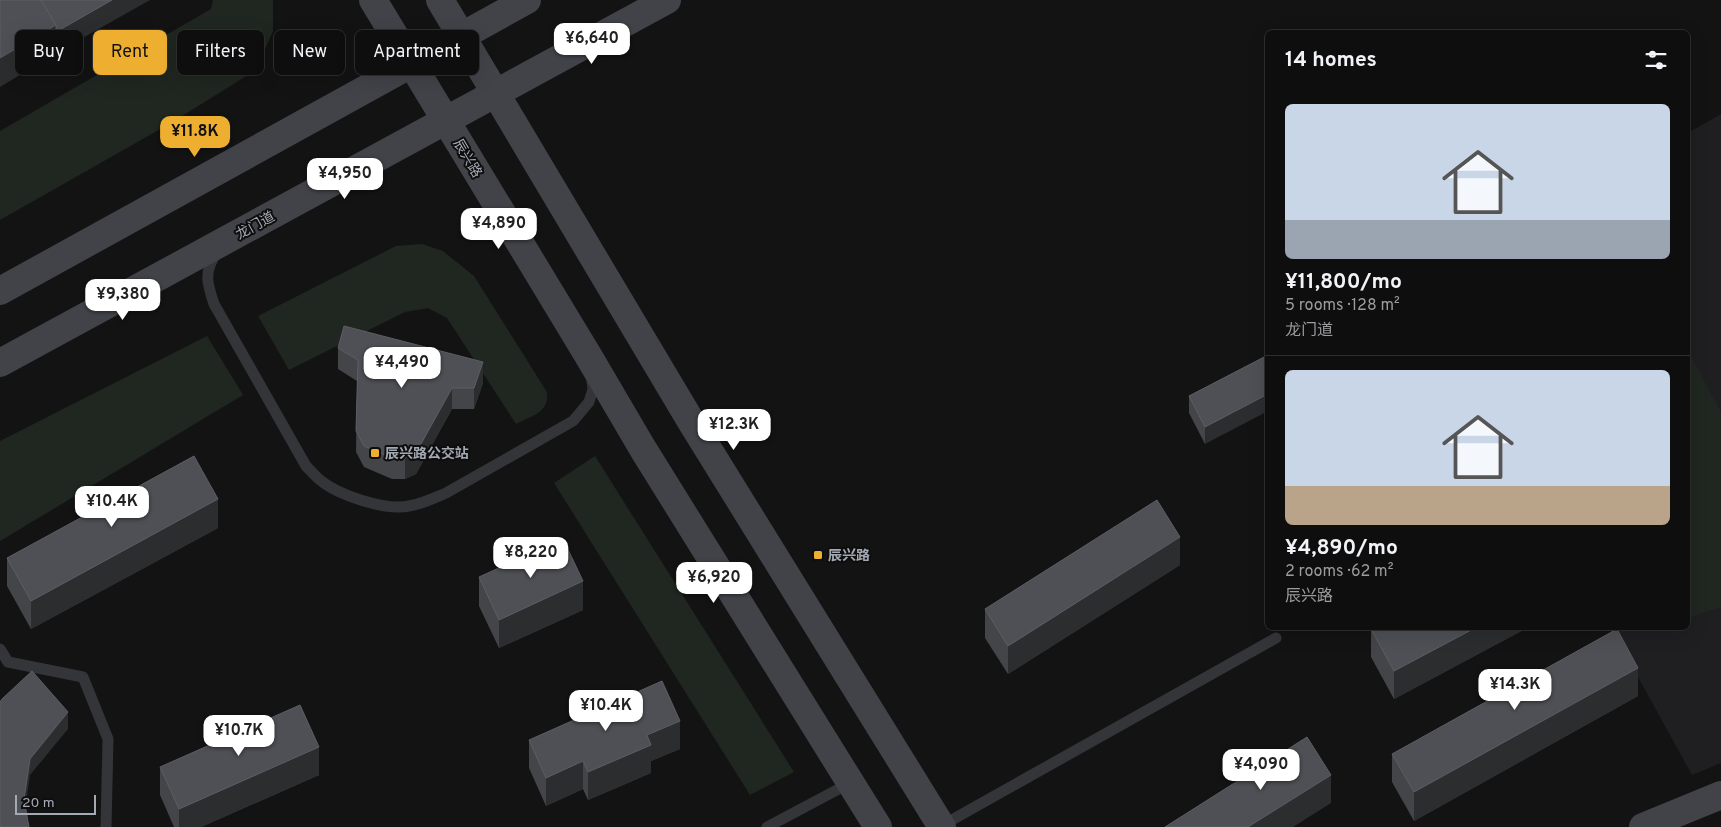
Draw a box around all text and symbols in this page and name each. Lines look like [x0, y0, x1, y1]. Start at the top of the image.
pin: ¥6,640 [551, 22, 633, 65]
text: ¥6,640 [565, 29, 619, 49]
chip: Buy [15, 30, 83, 75]
chip: Rent [93, 30, 167, 75]
chip: Filters [177, 30, 264, 75]
chip: New [274, 30, 345, 75]
chip: Apartment [355, 30, 479, 75]
icon: filters [1642, 46, 1670, 74]
text: 14 homes [1285, 47, 1377, 74]
pin: ¥11.8K [154, 116, 236, 158]
text: ¥11.8K [171, 122, 219, 142]
street label: 辰兴路 [449, 136, 485, 181]
icon: home [1433, 137, 1523, 227]
pin: ¥4,950 [304, 158, 386, 200]
text: ¥4,950 [318, 164, 372, 184]
street label: 龙门道 [233, 208, 278, 244]
pin: ¥4,890 [458, 208, 540, 250]
text: ¥4,890 [472, 214, 526, 234]
text: ¥11,800/mo [1285, 269, 1402, 296]
pin: ¥9,380 [82, 278, 164, 321]
text: ¥9,380 [96, 285, 150, 305]
text: 5 rooms · 128 m² [1285, 296, 1400, 316]
text: 龙门道 [1285, 321, 1333, 341]
pin: ¥4,490 [361, 346, 443, 389]
text: ¥4,490 [375, 353, 429, 373]
icon: home [1433, 402, 1523, 492]
pin: ¥12.3K [693, 408, 775, 451]
text: ¥12.3K [709, 415, 759, 435]
place label: 辰兴路公交站 [385, 445, 469, 463]
marker: 辰兴路公交站 [369, 447, 381, 459]
pin: ¥10.4K [71, 486, 153, 528]
text: ¥10.4K [86, 492, 138, 512]
text: ¥4,890/mo [1285, 535, 1398, 562]
pin: ¥8,220 [490, 536, 572, 579]
text: ¥8,220 [504, 543, 558, 563]
place label: 辰兴路 [828, 547, 870, 565]
marker: 辰兴路 [812, 549, 824, 561]
pin: ¥6,920 [673, 562, 755, 604]
text: 2 rooms · 62 m² [1285, 562, 1393, 582]
text: ¥6,920 [687, 568, 741, 588]
text: 辰兴路 [1285, 587, 1333, 607]
pin: ¥14.3K [1474, 668, 1556, 711]
text: ¥14.3K [1489, 675, 1541, 695]
pin: ¥10.4K [565, 690, 647, 732]
text: ¥10.4K [580, 696, 632, 716]
pin: ¥10.7K [198, 714, 280, 757]
text: ¥10.7K [214, 721, 264, 741]
pin: ¥4,090 [1220, 748, 1302, 791]
text: ¥4,090 [1234, 755, 1288, 775]
scale bar [15, 792, 96, 815]
text: 20 m [22, 795, 55, 812]

